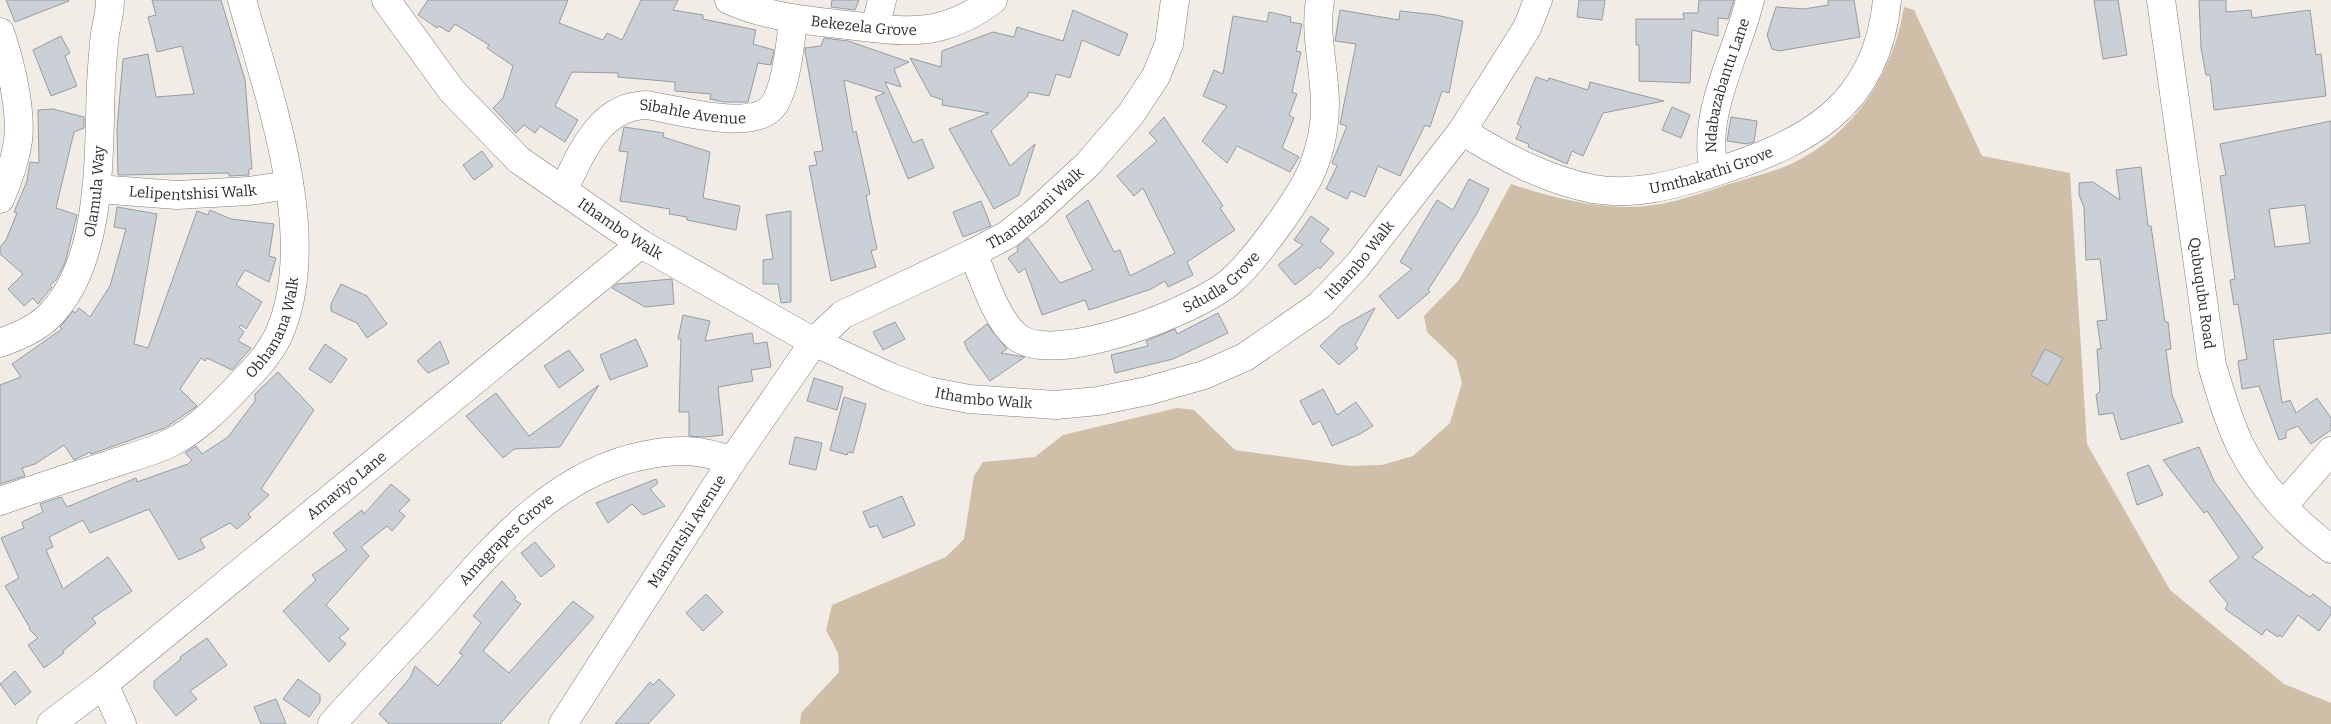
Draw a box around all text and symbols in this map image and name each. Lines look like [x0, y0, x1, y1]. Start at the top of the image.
street label: Bekezela Grove [810, 12, 917, 39]
street label: Ndabazabantu Lane [1702, 16, 1753, 153]
street label: Sibahle Avenue [639, 96, 747, 128]
street label: Umthakathi Grove [1648, 143, 1776, 198]
street label: Olamula Way [80, 145, 108, 239]
street label: Thandazani Walk [984, 163, 1088, 253]
street label: Lelipentshisi Walk [128, 181, 258, 204]
street label: Ithambo Walk [574, 194, 666, 264]
street label: Ithambo Walk [1321, 217, 1398, 303]
street label: Qubuqubu Road [2185, 236, 2219, 350]
street label: Sdudla Grove [1180, 248, 1264, 317]
street label: Obhanana Walk [242, 275, 302, 382]
street label: Ithambo Walk [933, 384, 1033, 412]
street label: Amaviyo Lane [303, 447, 390, 523]
street label: Manantshi Avenue [644, 472, 730, 591]
street label: Amagrapes Grove [455, 490, 557, 589]

